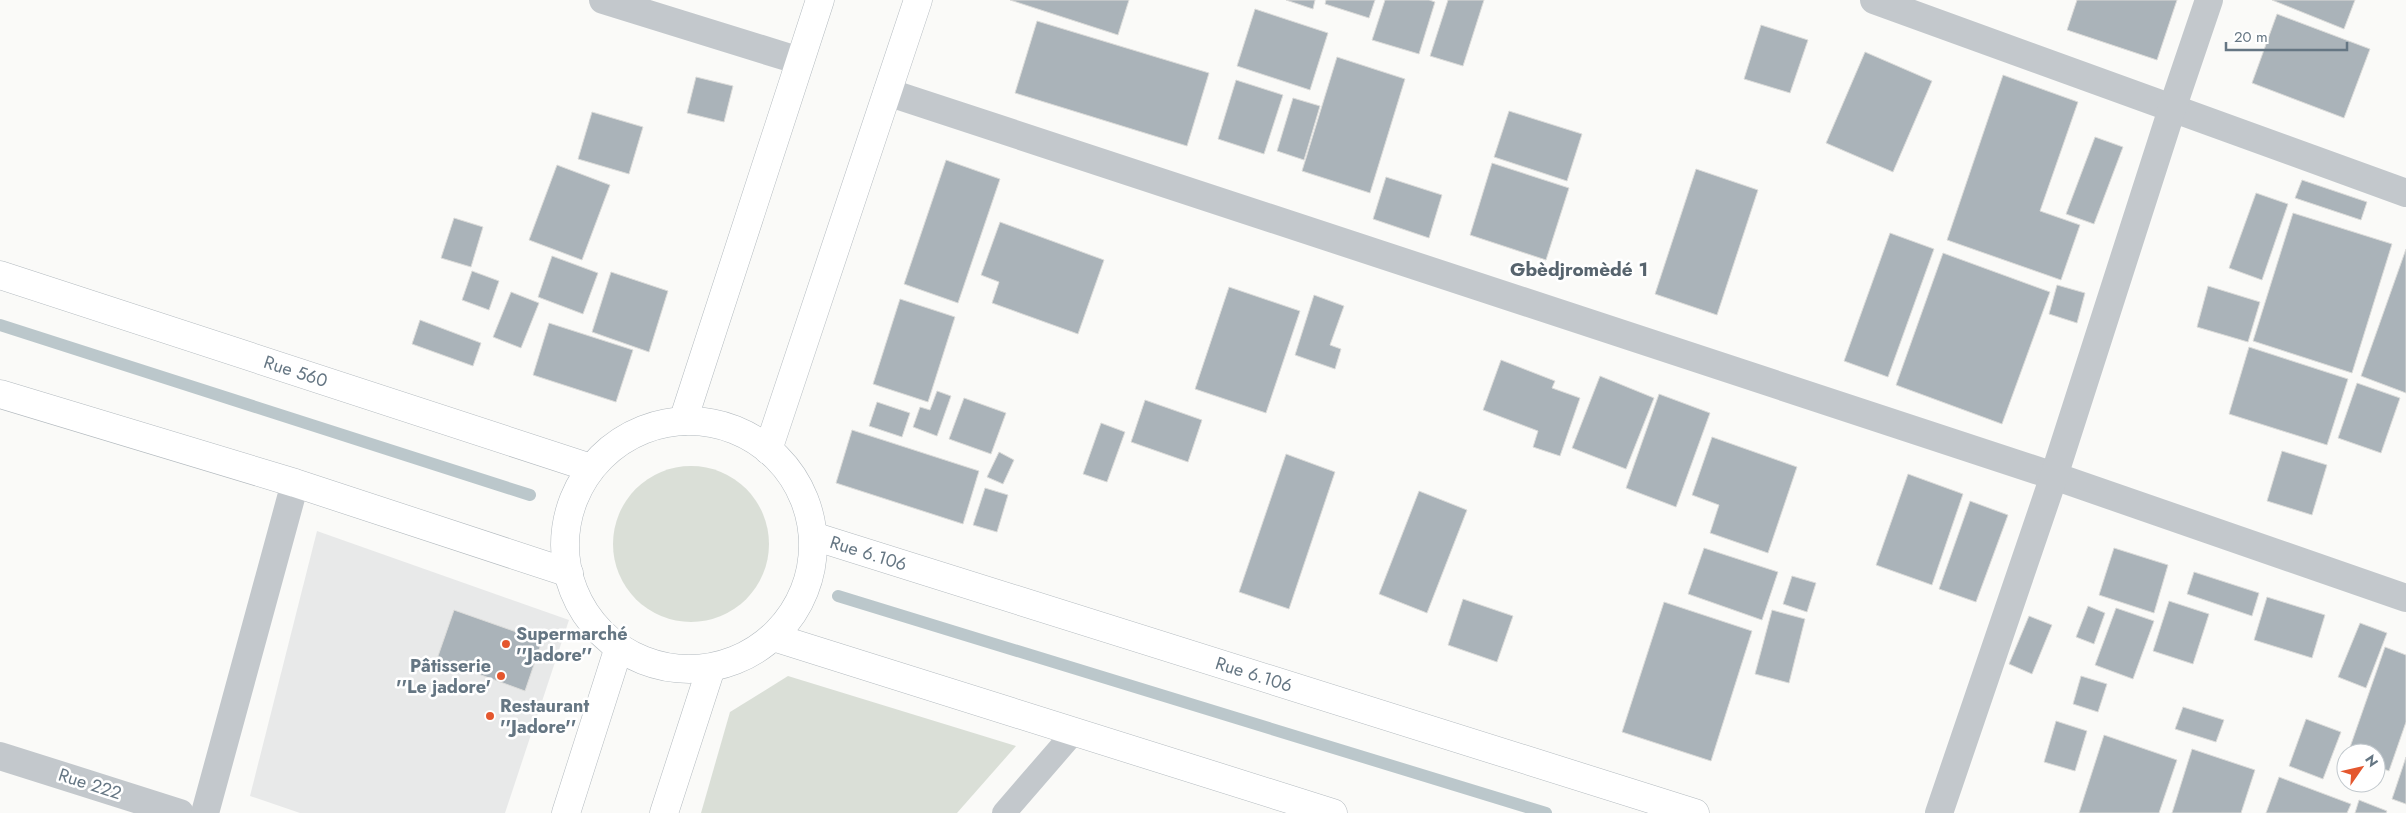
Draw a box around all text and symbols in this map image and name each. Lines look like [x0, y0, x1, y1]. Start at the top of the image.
scale bar [2226, 20, 2347, 52]
text: 20 m [2234, 26, 2268, 48]
district label: Gbèdjromèdé 1 [1510, 256, 1648, 283]
street label: Rue 560 [260, 349, 331, 394]
street label: Rue 6.106 [827, 529, 910, 578]
place label: Supermarché ''Jadore'' [516, 621, 627, 668]
marker: Supermarché ''Jadore'' [500, 638, 512, 650]
street label: Rue 6.106 [1212, 650, 1296, 699]
place label: Pâtisserie ''Le jadore' [396, 653, 491, 700]
marker: Pâtisserie ''Le jadore' [495, 670, 507, 682]
place label: Restaurant ''Jadore'' [500, 693, 589, 740]
marker: Restaurant ''Jadore'' [484, 710, 496, 722]
north arrow [2336, 743, 2386, 793]
text: N [2360, 751, 2383, 771]
street label: Rue 222 [55, 762, 125, 806]

